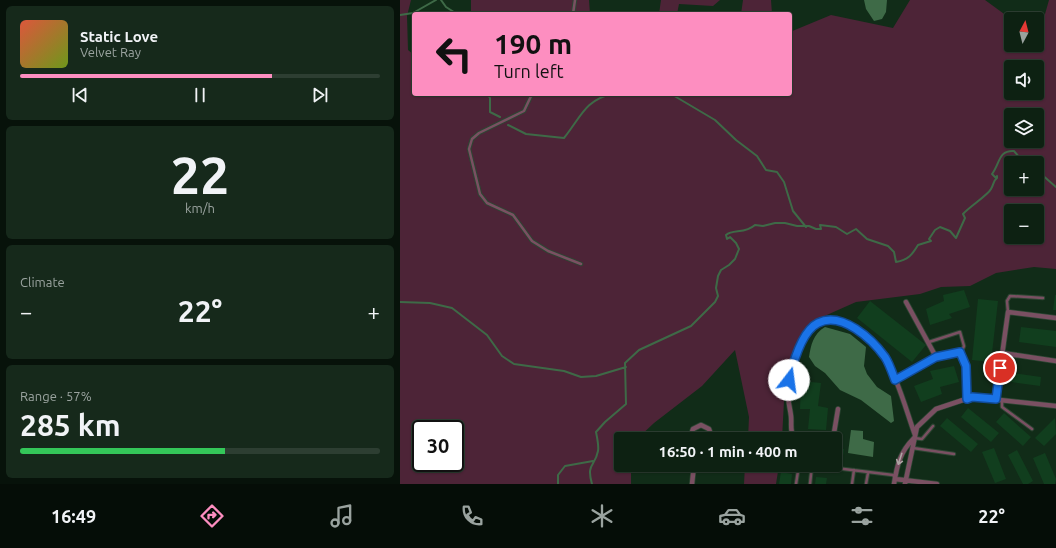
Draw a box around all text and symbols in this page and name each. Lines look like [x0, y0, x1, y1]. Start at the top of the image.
north arrow [1004, 12, 1044, 52]
map controls [1004, 12, 1044, 244]
text: Static Love [80, 28, 158, 45]
icon: left [428, 28, 480, 80]
text: 190 m [494, 28, 572, 59]
text: Velvet Ray [80, 45, 141, 59]
button: sound [1004, 60, 1044, 100]
text: Turn left [494, 61, 564, 81]
icon: previous [69, 84, 91, 106]
icon: pause [189, 84, 211, 106]
icon: next [309, 84, 331, 106]
button: layers [1004, 108, 1044, 148]
text: 22 [171, 146, 229, 204]
button: + [1004, 156, 1044, 196]
text: km/h [185, 201, 215, 215]
button: − [1004, 204, 1044, 244]
text: Climate [20, 275, 65, 289]
text: 22° [178, 294, 222, 328]
text: − [20, 299, 32, 324]
text: + [368, 299, 380, 324]
pin [983, 351, 1017, 385]
icon: arrive [989, 357, 1011, 379]
position arrow [768, 359, 810, 401]
text: Range · 57% [20, 389, 92, 403]
text: 285 km [20, 408, 121, 442]
speed limit sign: 30 [412, 420, 464, 472]
text: 16:50 · 1 min · 400 m [659, 443, 797, 460]
one-way arrow [896, 452, 903, 465]
icon: directions [198, 502, 226, 530]
icon: music [328, 502, 356, 530]
icon: phone [458, 502, 486, 530]
icon: climate [588, 502, 616, 530]
icon: car [718, 502, 746, 530]
icon: filters [848, 502, 876, 530]
text: 16:49 [51, 506, 96, 526]
text: 22° [978, 506, 1005, 526]

